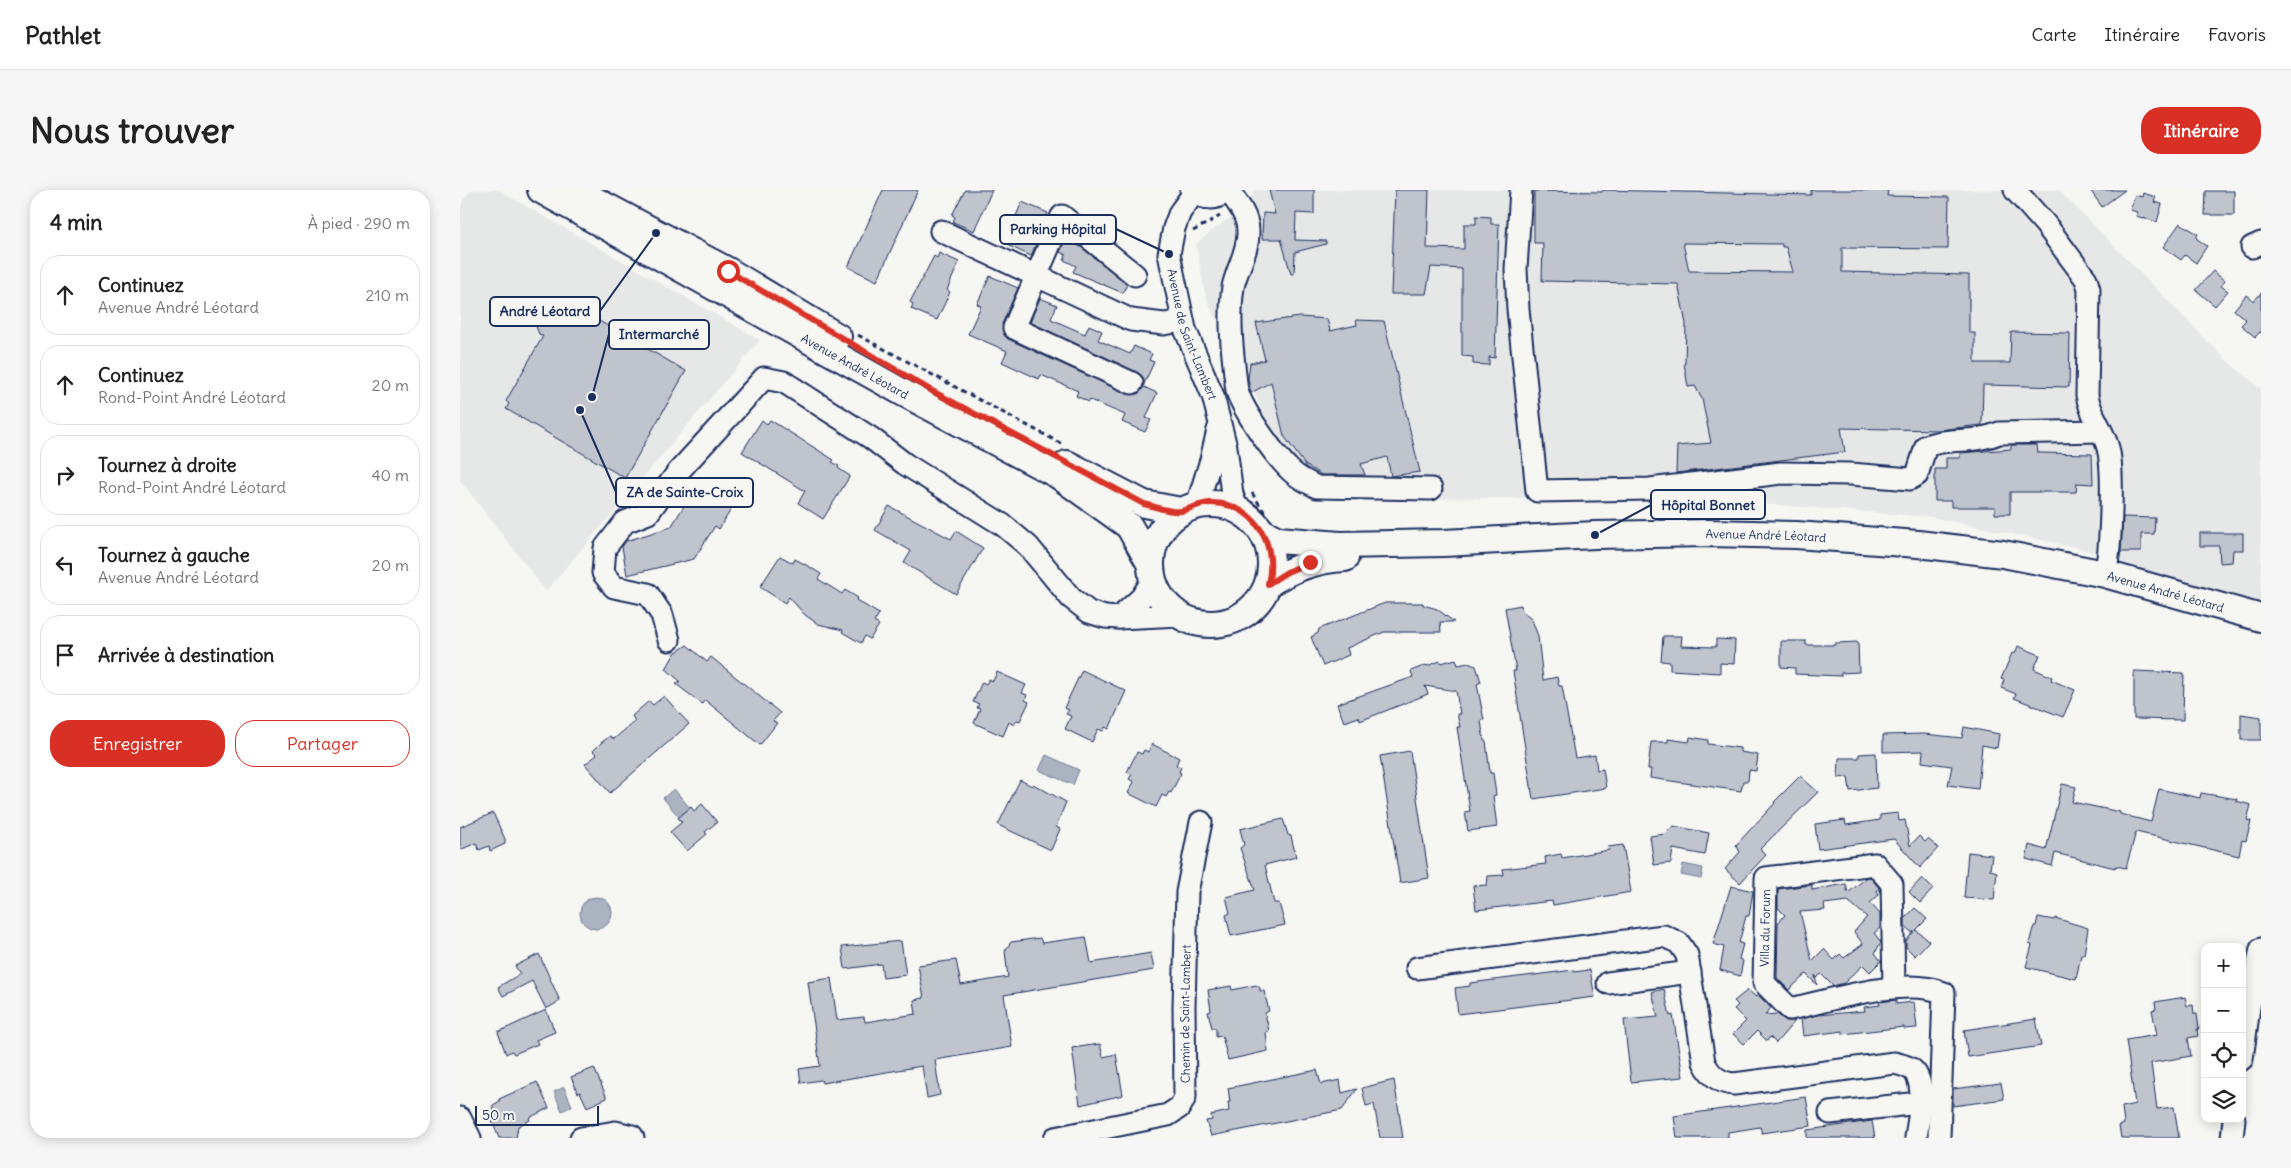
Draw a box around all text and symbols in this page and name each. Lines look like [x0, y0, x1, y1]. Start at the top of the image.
text: Pathlet [25, 20, 101, 50]
text: Carte [2031, 23, 2076, 46]
text: Itinéraire [2104, 23, 2180, 46]
text: Favoris [2208, 23, 2266, 46]
button: Itinéraire [2141, 107, 2261, 154]
text: Nous trouver [30, 108, 234, 152]
text: 4 min [50, 209, 102, 236]
text: À pied · 290 m [308, 213, 410, 233]
callout: Parking Hôpital [1000, 215, 1116, 244]
text: Parking Hôpital [1010, 220, 1106, 238]
route start [717, 260, 740, 283]
street label: Avenue de Saint-Lambert [1165, 267, 1221, 401]
text: Continuez [98, 273, 184, 297]
icon: ahead [51, 281, 79, 309]
text: 210 m [366, 285, 409, 305]
text: Avenue André Léotard [98, 297, 259, 317]
callout: André Léotard [490, 297, 600, 326]
text: André Léotard [500, 302, 591, 320]
callout: Intermarché [609, 320, 709, 349]
text: Intermarché [619, 325, 700, 343]
street label: Avenue André Léotard [799, 330, 911, 402]
text: Continuez [98, 363, 184, 387]
icon: ahead [51, 371, 79, 399]
text: 20 m [372, 375, 409, 395]
text: Rond-Point André Léotard [98, 387, 286, 407]
text: Tournez à droite [98, 453, 237, 477]
icon: right [51, 461, 79, 489]
text: 40 m [371, 465, 409, 485]
text: Rond-Point André Léotard [98, 477, 286, 497]
callout: ZA de Sainte-Croix [616, 478, 753, 507]
text: ZA de Sainte-Croix [627, 483, 744, 501]
callout: Hôpital Bonnet [1651, 490, 1765, 519]
text: Hôpital Bonnet [1661, 496, 1755, 514]
street label: Avenue André Léotard [1705, 525, 1827, 545]
text: Tournez à gauche [98, 543, 250, 567]
icon: left [51, 551, 79, 579]
route end [1299, 551, 1322, 574]
text: 20 m [372, 555, 409, 575]
text: Avenue André Léotard [98, 567, 259, 587]
street label: Avenue André Léotard [2106, 567, 2226, 615]
icon: arrive [51, 641, 79, 669]
text: Arrivée à destination [98, 643, 274, 667]
button: Enregistrer [50, 720, 225, 767]
button: Partager [235, 720, 410, 767]
street label: Villa du Forum [1757, 889, 1773, 967]
map controls [2201, 943, 2246, 1123]
button: + [2201, 943, 2246, 988]
street label: Chemin de Saint-Lambert [1176, 944, 1193, 1083]
button: − [2201, 988, 2246, 1033]
button: locate [2201, 1033, 2246, 1078]
button: layers [2201, 1078, 2246, 1123]
scale bar [475, 1103, 599, 1126]
text: 50 m [482, 1106, 515, 1124]

